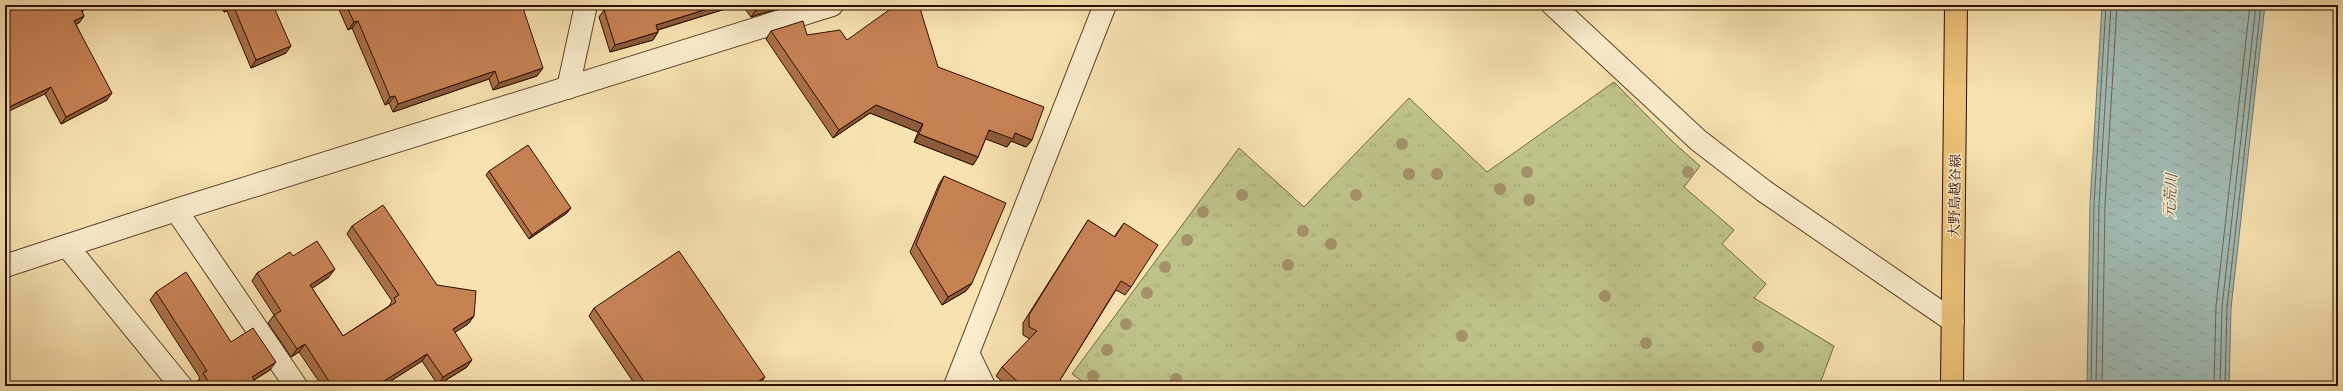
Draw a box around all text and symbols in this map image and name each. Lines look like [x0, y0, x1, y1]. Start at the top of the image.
street label: 大野島越谷線 [1946, 154, 1964, 238]
water label: 元荒川 [2160, 171, 2182, 219]

